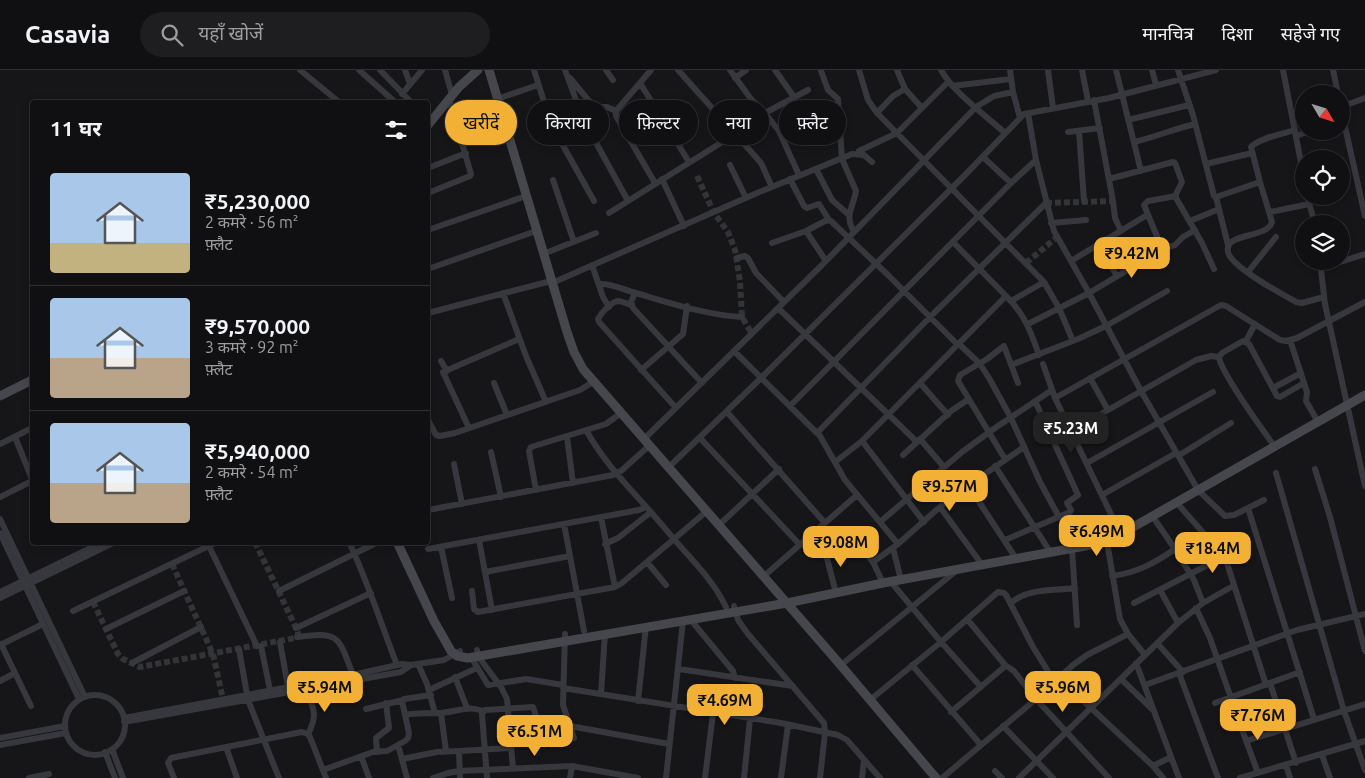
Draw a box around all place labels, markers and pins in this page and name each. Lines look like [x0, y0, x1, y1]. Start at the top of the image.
pin: ₹9.42M [1091, 236, 1173, 279]
pin: ₹5.23M [1030, 412, 1112, 454]
pin: ₹9.57M [909, 470, 991, 512]
pin: ₹6.49M [1056, 514, 1138, 557]
pin: ₹9.08M [800, 526, 882, 568]
pin: ₹18.4M [1172, 532, 1254, 574]
pin: ₹5.94M [284, 670, 366, 713]
pin: ₹5.96M [1022, 670, 1104, 713]
pin: ₹4.69M [684, 684, 766, 726]
pin: ₹7.76M [1217, 698, 1299, 741]
pin: ₹6.51M [494, 714, 576, 757]

